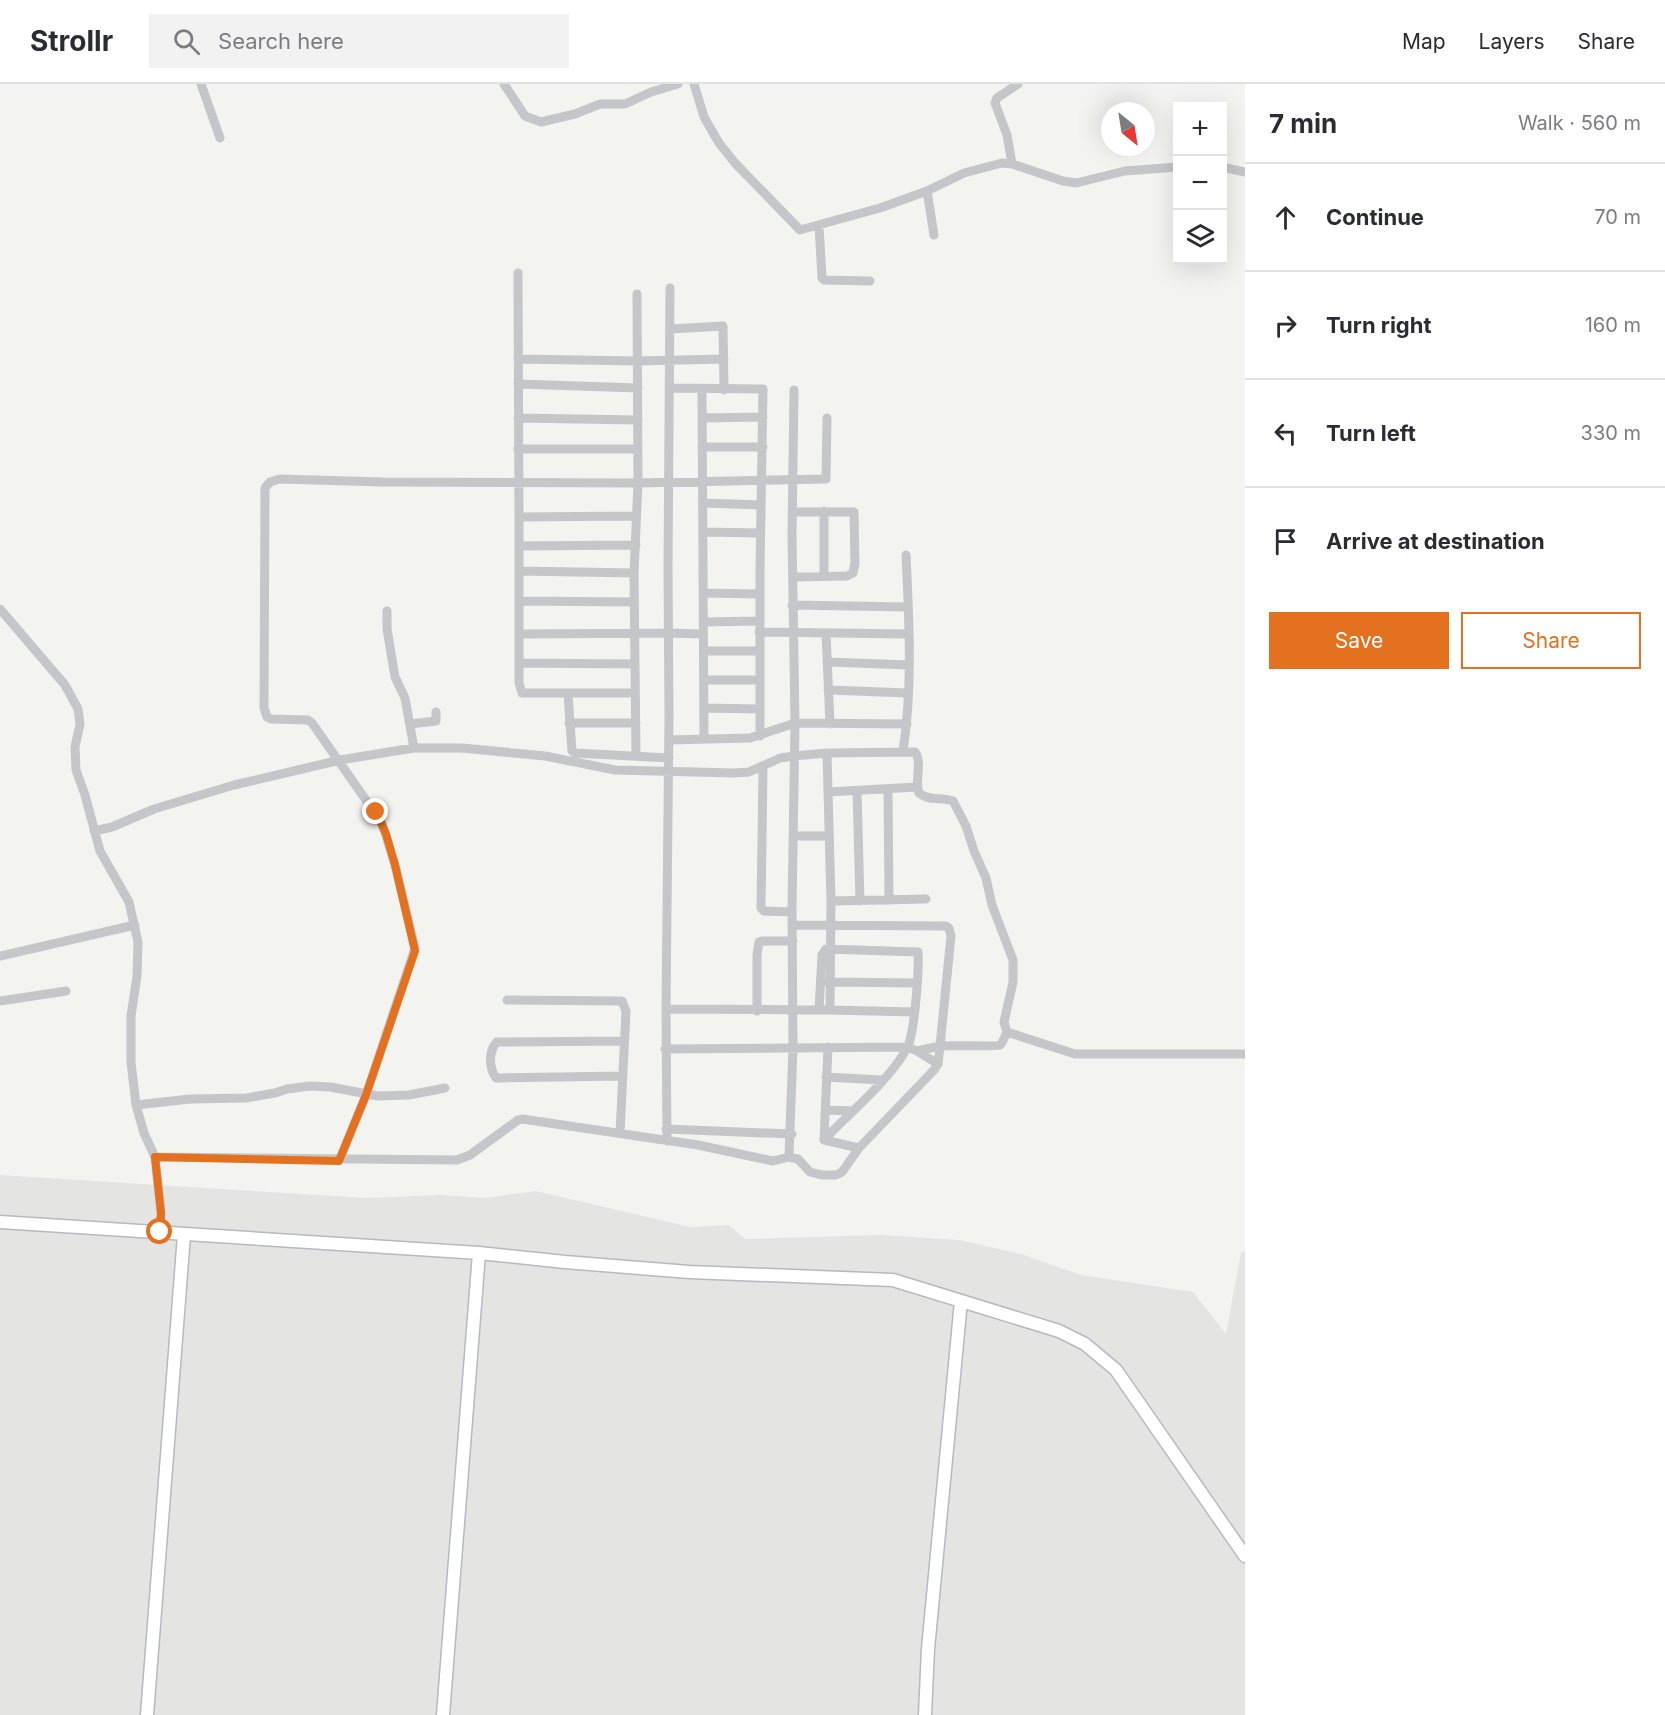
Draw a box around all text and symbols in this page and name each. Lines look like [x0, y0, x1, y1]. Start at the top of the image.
search box [149, 14, 569, 68]
text: Strollr [30, 24, 113, 58]
icon: search [170, 25, 203, 58]
text: Search here [218, 28, 344, 54]
text: Map [1402, 29, 1446, 54]
text: Layers [1479, 29, 1545, 54]
text: Share [1578, 29, 1635, 54]
north arrow [1101, 102, 1155, 156]
map controls [1173, 102, 1227, 264]
button: + [1173, 102, 1227, 156]
text: 7 min [1269, 108, 1337, 139]
text: Walk · 560 m [1518, 111, 1641, 135]
button: − [1173, 156, 1227, 210]
icon: ahead [1269, 201, 1302, 234]
text: Continue [1326, 204, 1424, 230]
text: 70 m [1594, 205, 1641, 229]
button: layers [1173, 210, 1227, 264]
icon: right [1269, 309, 1302, 342]
text: Turn right [1326, 312, 1432, 338]
text: 160 m [1585, 313, 1641, 337]
icon: left [1269, 417, 1302, 450]
text: Turn left [1326, 420, 1416, 446]
text: 330 m [1581, 421, 1641, 445]
icon: arrive [1269, 525, 1302, 558]
text: Arrive at destination [1326, 528, 1545, 554]
button: Save [1269, 612, 1449, 669]
button: Share [1461, 612, 1641, 669]
route end [362, 798, 388, 824]
route start [146, 1218, 172, 1244]

